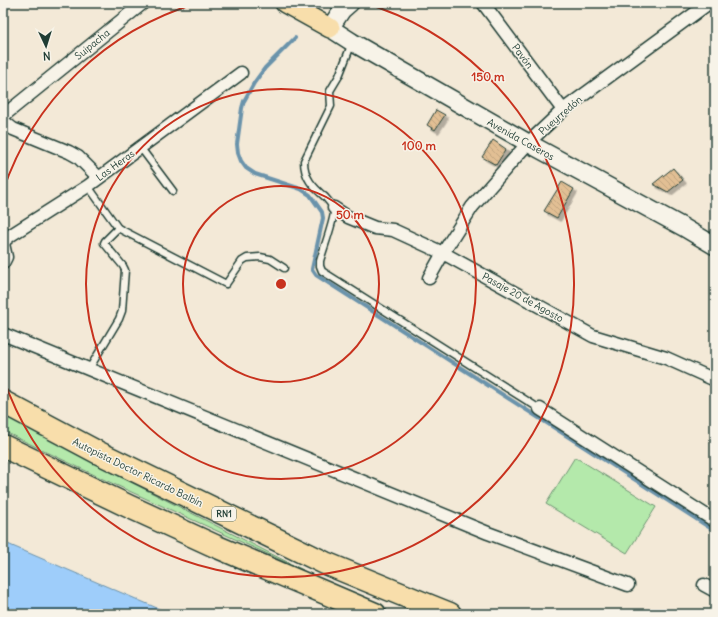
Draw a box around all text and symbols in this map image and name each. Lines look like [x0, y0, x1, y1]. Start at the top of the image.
north arrow [26, 26, 66, 66]
street label: Suipacha [72, 26, 113, 63]
street label: Pavón [509, 41, 536, 71]
text: N [42, 49, 51, 63]
text: 150 m [472, 69, 505, 84]
street label: Pueyrredón [536, 93, 585, 138]
street label: Avenida Caseros [485, 116, 557, 163]
text: 100 m [402, 138, 436, 153]
street label: Las Heras [93, 147, 138, 184]
text: 50 m [336, 207, 365, 222]
street label: Pasaje 20 de Agosto [480, 270, 566, 325]
centre of rings [274, 277, 288, 291]
street label: Autopista Doctor Ricardo Balbín [70, 435, 205, 510]
road number: RN1 [212, 507, 236, 521]

